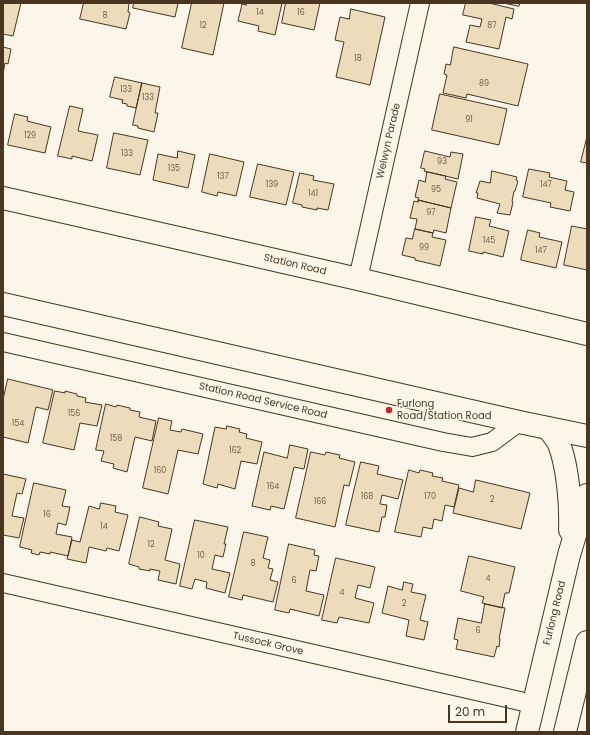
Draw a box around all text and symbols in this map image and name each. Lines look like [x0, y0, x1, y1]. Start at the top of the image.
house number: 14 [256, 8, 264, 18]
house number: 16 [297, 8, 305, 18]
house number: 8 [102, 11, 108, 21]
house number: 12 [199, 21, 207, 31]
house number: 87 [487, 21, 497, 31]
house number: 18 [354, 54, 362, 64]
house number: 89 [479, 79, 489, 89]
house number: 133 [120, 85, 132, 95]
house number: 133 [142, 93, 154, 103]
street label: Welwyn Parade [374, 102, 404, 180]
house number: 91 [465, 115, 473, 125]
house number: 129 [24, 131, 36, 141]
house number: 133 [121, 149, 133, 159]
house number: 93 [437, 157, 447, 167]
house number: 135 [168, 164, 180, 174]
house number: 137 [217, 172, 229, 182]
house number: 139 [266, 180, 278, 190]
house number: 147 [540, 180, 552, 190]
house number: 95 [431, 185, 441, 195]
house number: 141 [308, 189, 318, 199]
house number: 97 [426, 208, 436, 218]
house number: 145 [483, 236, 495, 246]
house number: 99 [419, 243, 429, 253]
house number: 147 [535, 246, 547, 256]
street label: Station Road [263, 252, 327, 278]
street label: Station Road Service Road [198, 380, 328, 422]
place label: Furlong Road/Station Road [397, 398, 492, 422]
marker: Furlong Road/Station Road [384, 405, 394, 415]
house number: 156 [68, 409, 80, 419]
house number: 154 [12, 419, 24, 429]
house number: 158 [110, 434, 122, 444]
house number: 162 [229, 446, 241, 456]
house number: 160 [154, 466, 166, 476]
house number: 164 [267, 482, 279, 492]
house number: 168 [361, 492, 373, 502]
house number: 170 [424, 492, 436, 502]
house number: 2 [490, 495, 494, 505]
house number: 166 [314, 497, 326, 507]
house number: 16 [43, 510, 51, 520]
house number: 14 [100, 522, 108, 532]
house number: 12 [147, 540, 155, 550]
house number: 10 [197, 551, 205, 561]
house number: 8 [250, 559, 256, 569]
house number: 4 [485, 574, 491, 584]
house number: 6 [291, 576, 297, 586]
street label: Furlong Road [541, 580, 569, 646]
house number: 4 [339, 588, 345, 598]
house number: 2 [402, 599, 406, 609]
house number: 6 [475, 626, 481, 636]
street label: Tussock Grove [231, 630, 305, 658]
scale bar [450, 697, 509, 723]
text: 20 m [455, 703, 485, 720]

